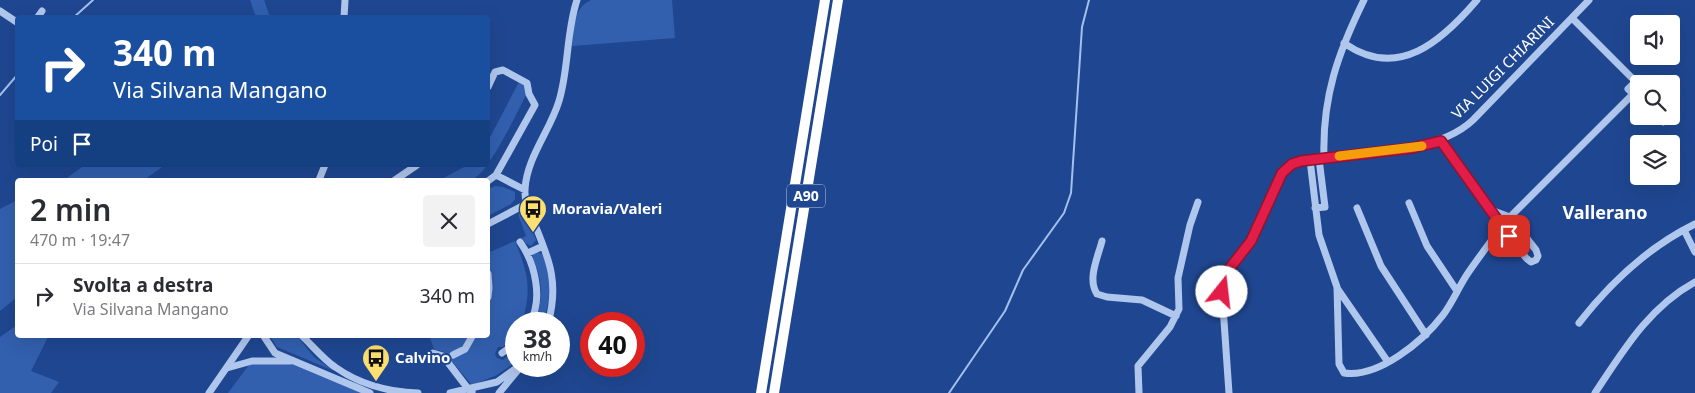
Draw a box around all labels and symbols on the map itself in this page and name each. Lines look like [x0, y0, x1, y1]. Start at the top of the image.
street label: VIA LUIGI CHIARINI [1447, 12, 1558, 123]
road number: A90 [787, 185, 825, 208]
bus stop icon: Moravia/Valeri [518, 194, 548, 233]
place label: Moravia/Valeri [552, 198, 662, 218]
district label: Vallerano [1562, 200, 1648, 224]
pin [1488, 215, 1530, 257]
position arrow [1195, 265, 1247, 317]
speed limit sign: 40 [580, 312, 645, 377]
bus stop icon: Calvino [361, 343, 391, 382]
place label: Calvino [395, 347, 450, 367]

